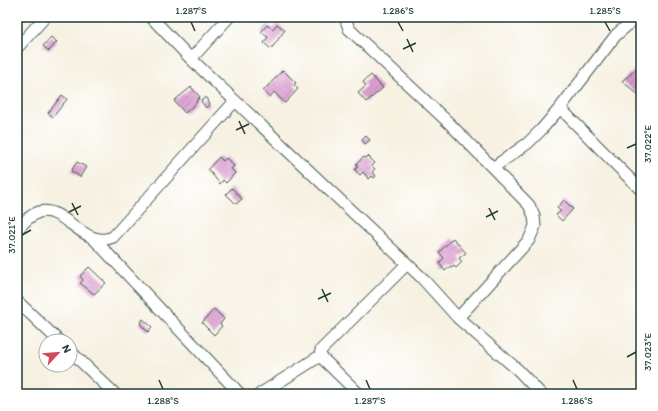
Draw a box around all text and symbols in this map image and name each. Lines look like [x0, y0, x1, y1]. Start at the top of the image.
text: 1.287°S [175, 4, 207, 17]
text: 1.286°S [382, 4, 414, 17]
text: 1.285°S [589, 4, 621, 17]
text: 37.022°E [641, 125, 654, 163]
text: 37.021°E [5, 216, 18, 254]
text: 37.023°E [641, 332, 654, 371]
north arrow [38, 333, 78, 373]
text: N [59, 343, 74, 355]
text: 1.288°S [147, 394, 179, 407]
text: 1.287°S [354, 394, 386, 407]
text: 1.286°S [561, 394, 593, 407]

